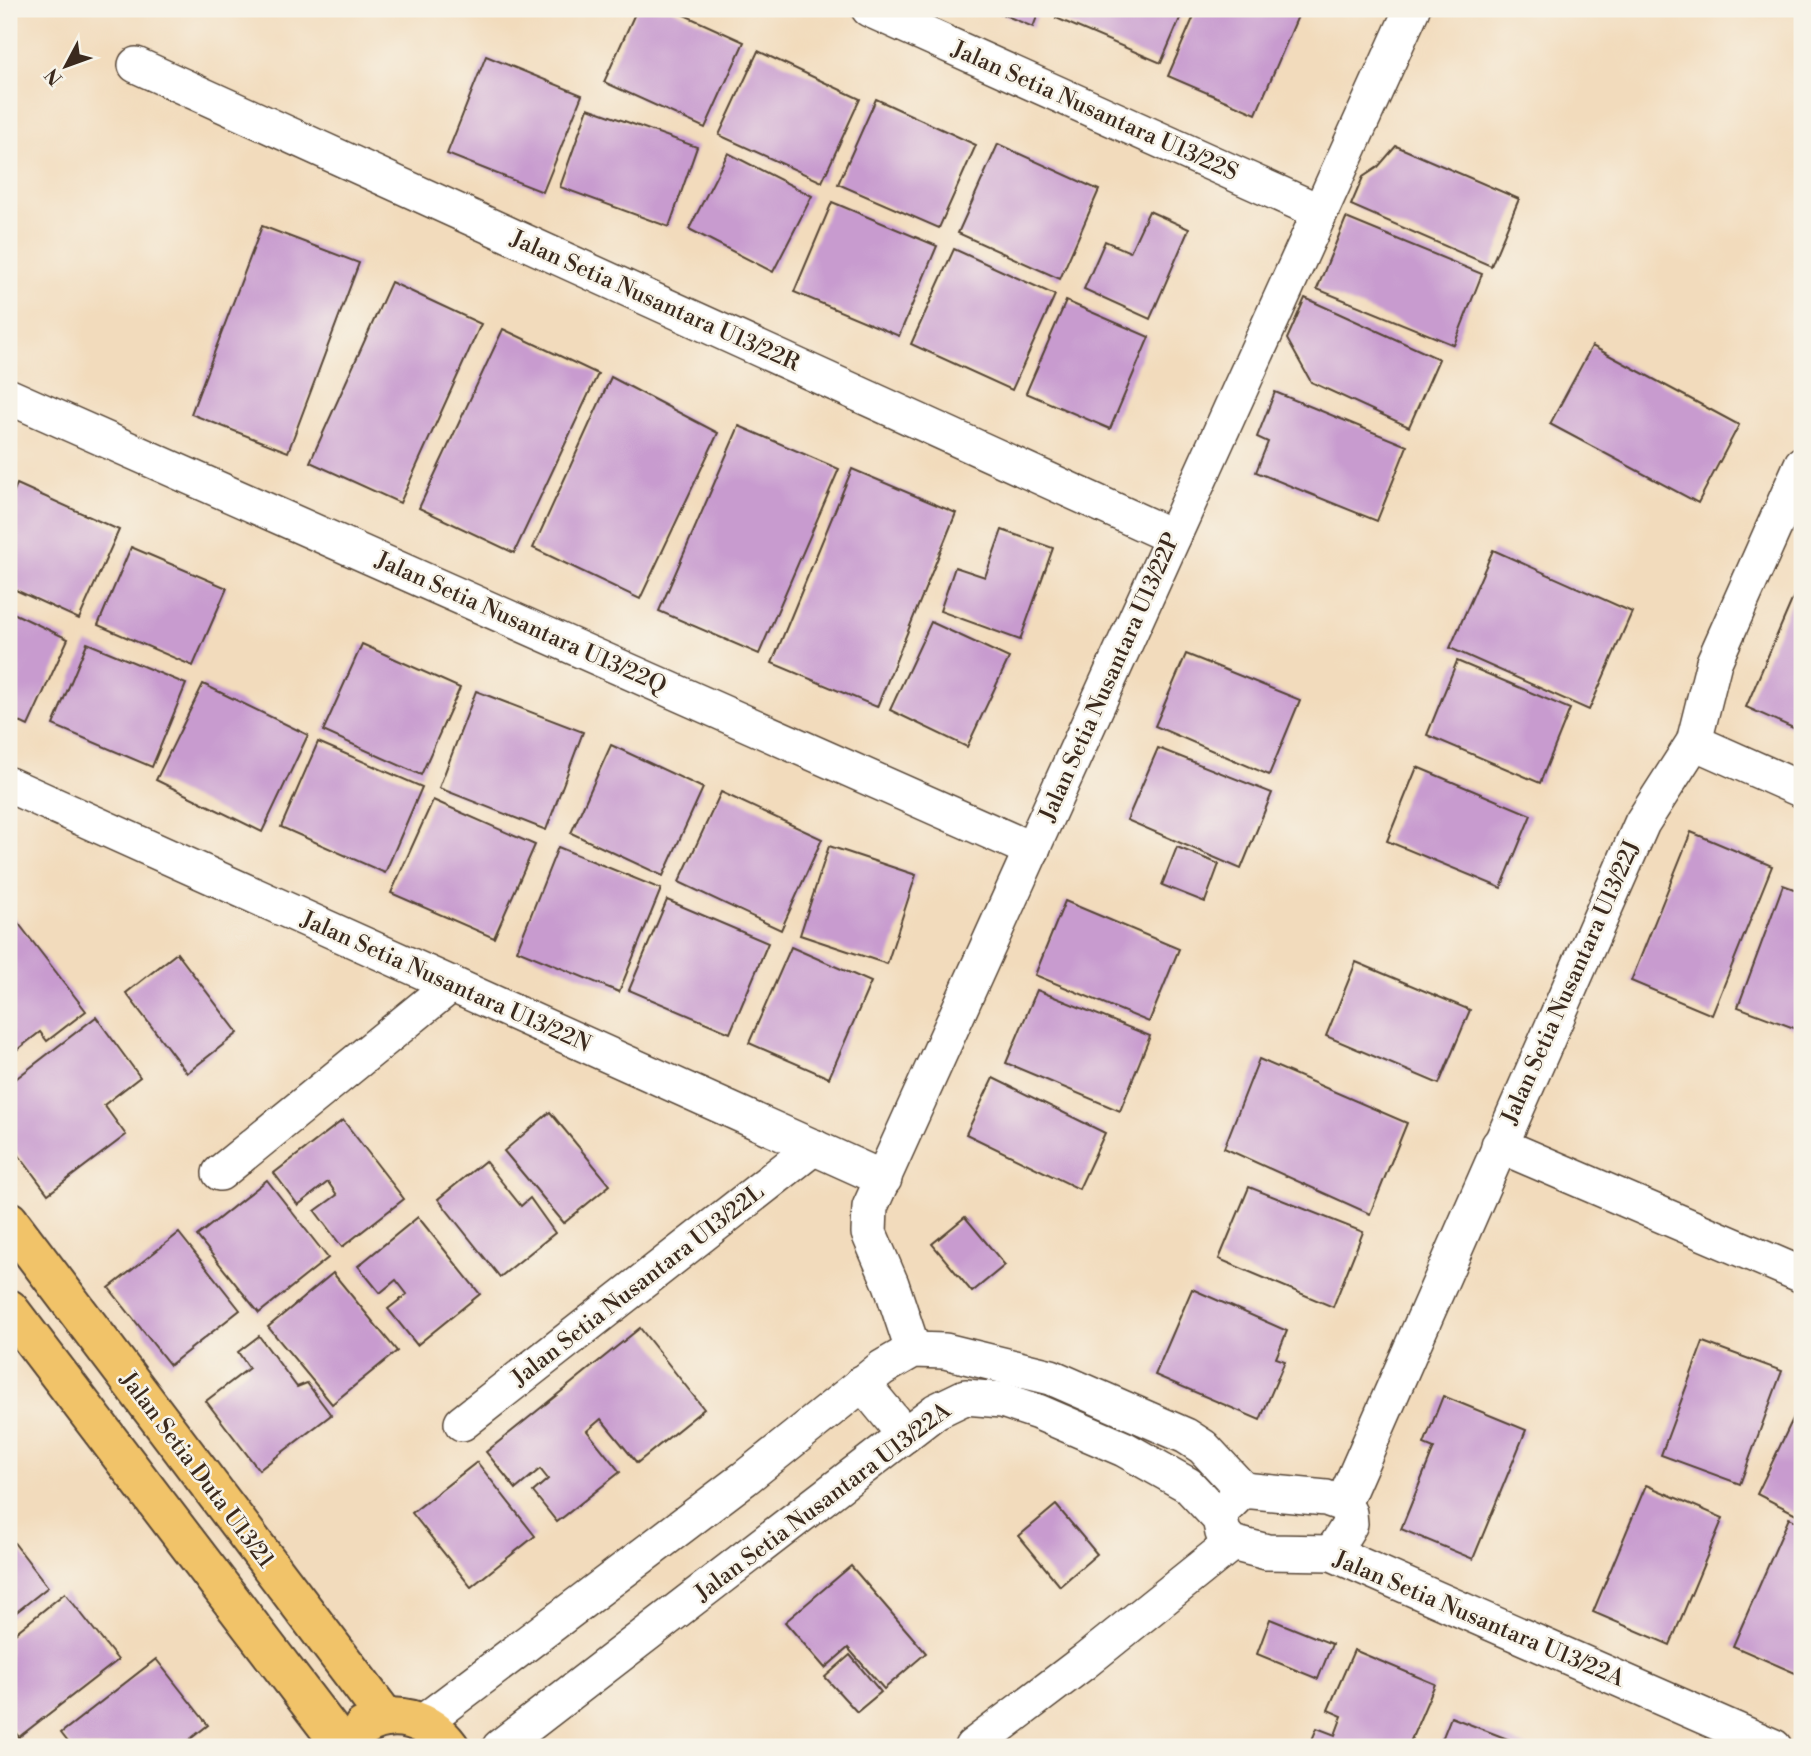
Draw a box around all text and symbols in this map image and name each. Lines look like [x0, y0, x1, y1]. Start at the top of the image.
north arrow [32, 32, 102, 102]
street label: Jalan Setia Nusantara U13/22S [947, 35, 1242, 187]
text: N [40, 63, 68, 90]
street label: Jalan Setia Nusantara U13/22R [505, 224, 805, 378]
street label: Jalan Setia Nusantara U13/22P [1033, 528, 1186, 826]
street label: Jalan Setia Nusantara U13/22Q [370, 546, 671, 700]
street label: Jalan Setia Nusantara U13/22J [1495, 836, 1646, 1129]
street label: Jalan Setia Nusantara U13/22N [296, 905, 595, 1059]
street label: Jalan Setia Nusantara U13/22L [506, 1178, 770, 1393]
street label: Jalan Setia Duta U13/21 [114, 1366, 280, 1574]
street label: Jalan Setia Nusantara U13/22A [689, 1396, 957, 1608]
street label: Jalan Setia Nusantara U13/22A [1329, 1545, 1630, 1693]

